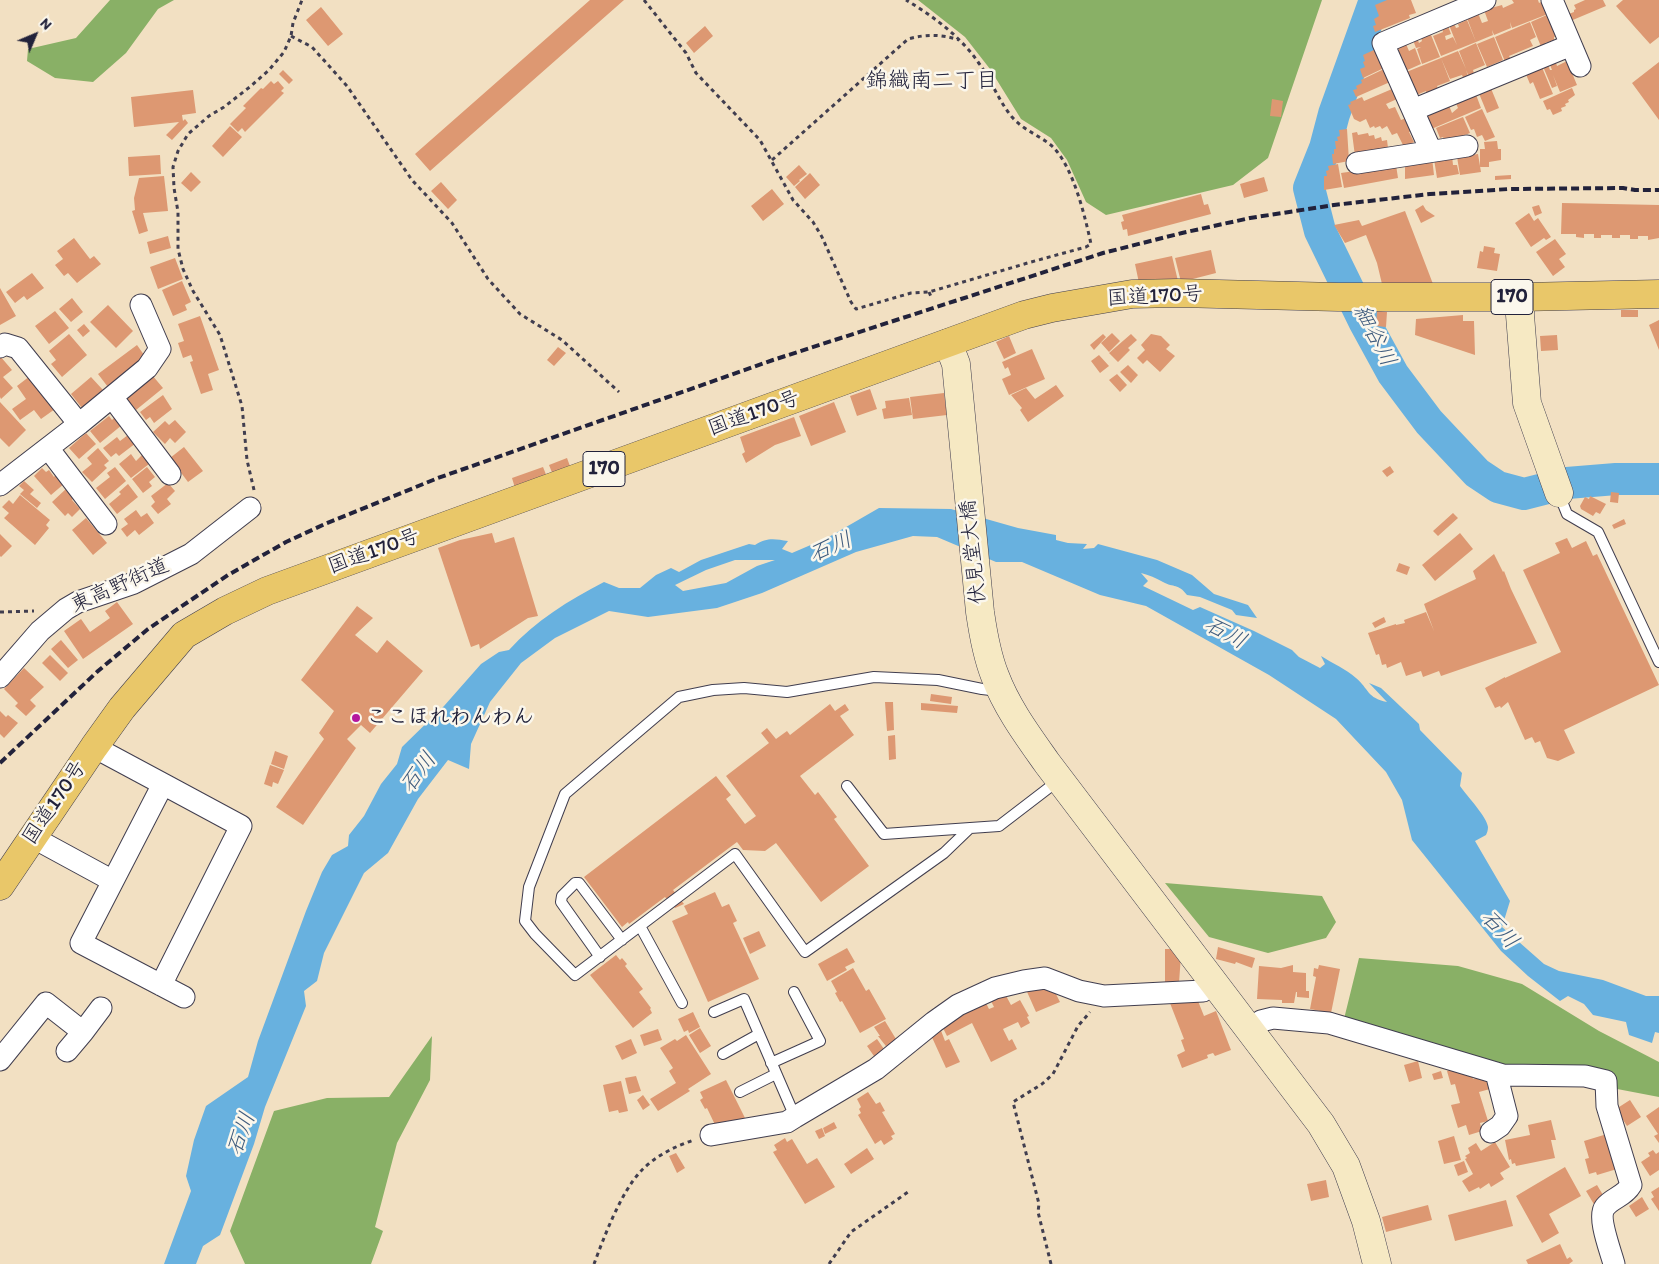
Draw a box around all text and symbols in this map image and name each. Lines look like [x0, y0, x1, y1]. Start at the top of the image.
north arrow [10, 10, 60, 60]
text: N [37, 15, 55, 33]
district label: 錦織南二丁目 [866, 68, 998, 94]
road number: 170 [1491, 280, 1533, 314]
street label: 国道170号 [1106, 282, 1204, 312]
water label: 細谷川 [1347, 301, 1401, 371]
street label: 国道170号 [705, 386, 803, 442]
road number: 170 [583, 452, 625, 486]
street label: 伏見堂大橋 [956, 498, 992, 606]
street label: 国道170号 [325, 524, 423, 580]
water label: 石川 [806, 527, 856, 569]
street label: 東高野街道 [67, 553, 173, 619]
water label: 石川 [1199, 612, 1251, 656]
place label: ここほれわんわん [366, 705, 534, 731]
marker: ここほれわんわん [350, 712, 362, 724]
water label: 石川 [395, 747, 443, 799]
street label: 国道170号 [18, 756, 92, 850]
water label: 石川 [1474, 905, 1524, 955]
water label: 石川 [222, 1109, 262, 1159]

